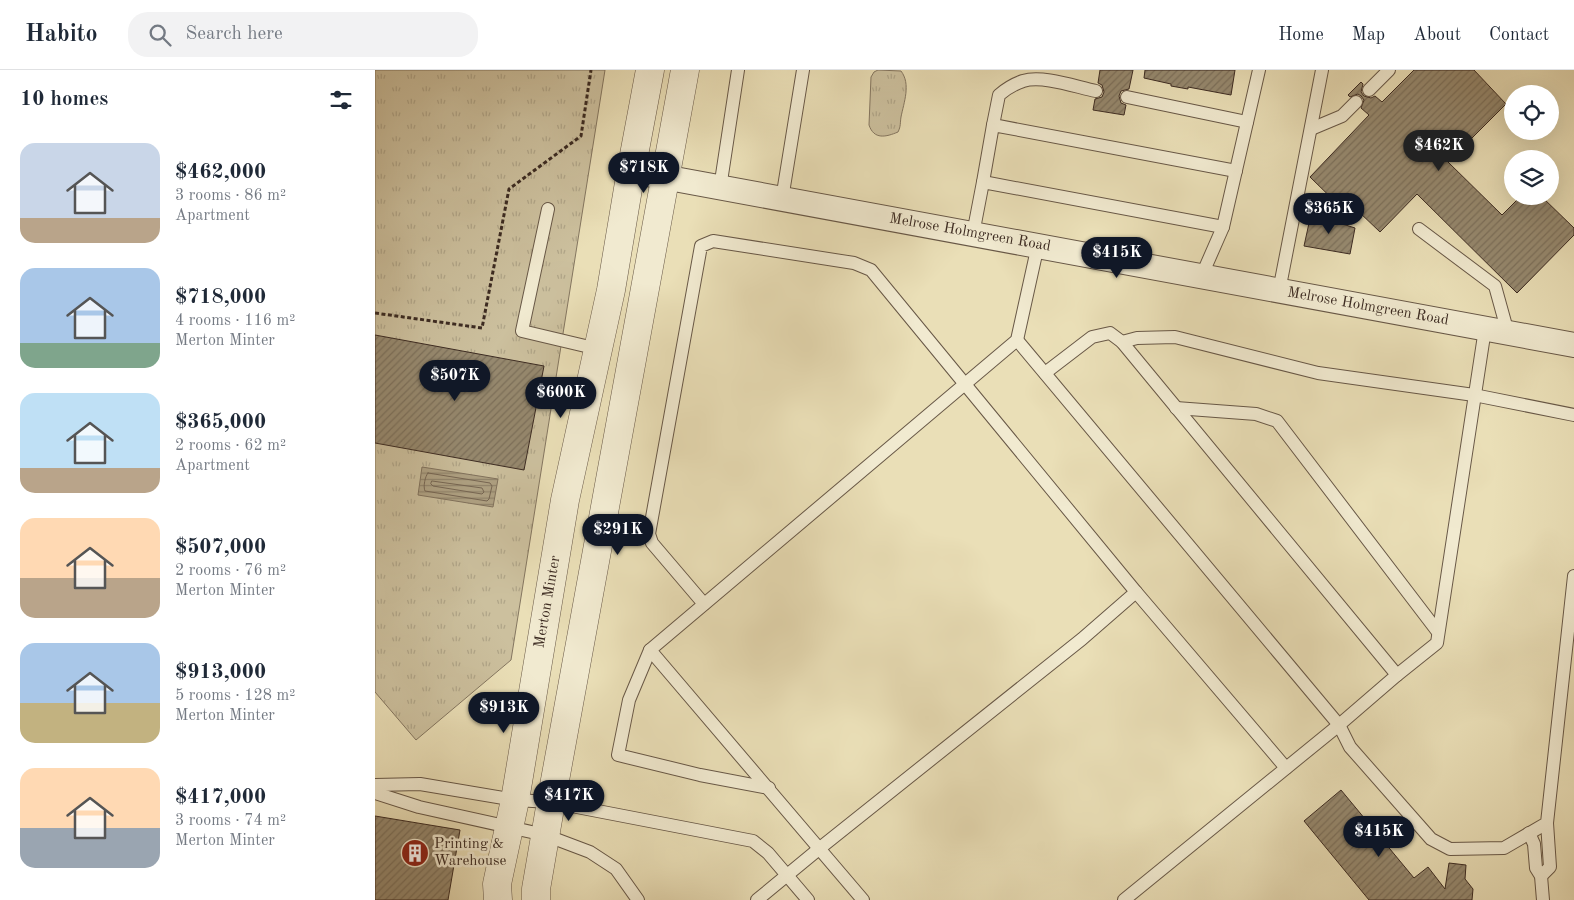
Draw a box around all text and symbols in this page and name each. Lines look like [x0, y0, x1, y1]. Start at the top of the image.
search box [128, 12, 478, 57]
icon: search [146, 21, 174, 49]
text: Habito [25, 23, 98, 47]
text: Search here [186, 25, 283, 44]
text: Home [1278, 26, 1324, 44]
text: Map [1352, 26, 1385, 44]
text: About [1413, 26, 1461, 44]
text: Contact [1489, 26, 1549, 44]
map controls [1504, 85, 1559, 205]
button: locate [1504, 85, 1559, 140]
icon: filters [327, 86, 355, 114]
text: 10 homes [20, 89, 108, 110]
pin: $462K [1404, 129, 1474, 172]
text: $462K [1414, 138, 1464, 154]
button: layers [1504, 150, 1559, 205]
pin: $718K [609, 152, 679, 194]
text: $718K [619, 160, 669, 176]
text: $462,000 [175, 162, 266, 183]
icon: home [60, 163, 120, 223]
text: 3 rooms · 86 m² [175, 188, 286, 204]
pin: $365K [1294, 192, 1364, 235]
text: $365K [1304, 201, 1354, 217]
text: Apartment [175, 208, 250, 224]
street label: Melrose Holmgreen Road [888, 211, 1052, 255]
pin: $415K [1082, 236, 1152, 279]
text: $415K [1092, 245, 1142, 261]
street label: Melrose Holmgreen Road [1286, 285, 1450, 329]
text: $718,000 [175, 287, 266, 308]
icon: home [60, 288, 120, 348]
text: 4 rooms · 116 m² [175, 313, 295, 329]
text: Merton Minter [175, 333, 275, 349]
pin: $507K [420, 360, 490, 402]
text: $507K [430, 368, 480, 384]
pin: $600K [526, 376, 596, 419]
text: $600K [536, 385, 586, 401]
text: $365,000 [175, 412, 266, 433]
icon: home [60, 413, 120, 473]
text: 2 rooms · 62 m² [175, 438, 286, 454]
text: Apartment [175, 458, 250, 474]
pin: $291K [583, 514, 653, 556]
text: $291K [593, 522, 643, 538]
text: $507,000 [175, 537, 266, 558]
icon: home [60, 538, 120, 598]
street label: Merton Minter [532, 555, 564, 649]
text: 2 rooms · 76 m² [175, 563, 286, 579]
text: Merton Minter [175, 583, 275, 599]
text: $913,000 [175, 662, 266, 683]
icon: home [60, 663, 120, 723]
text: 5 rooms · 128 m² [175, 688, 295, 704]
pin: $913K [469, 692, 539, 734]
text: $913K [479, 700, 529, 716]
text: Merton Minter [175, 708, 275, 724]
pin: $417K [534, 780, 604, 822]
text: $417,000 [175, 787, 266, 808]
icon: home [60, 788, 120, 848]
text: $417K [544, 788, 594, 804]
text: 3 rooms · 74 m² [175, 813, 286, 829]
pin: $415K [1344, 816, 1414, 858]
text: $415K [1354, 824, 1404, 840]
text: Merton Minter [175, 833, 275, 849]
place label: Printing & Warehouse [434, 837, 506, 869]
building icon: Printing & Warehouse [400, 838, 430, 868]

